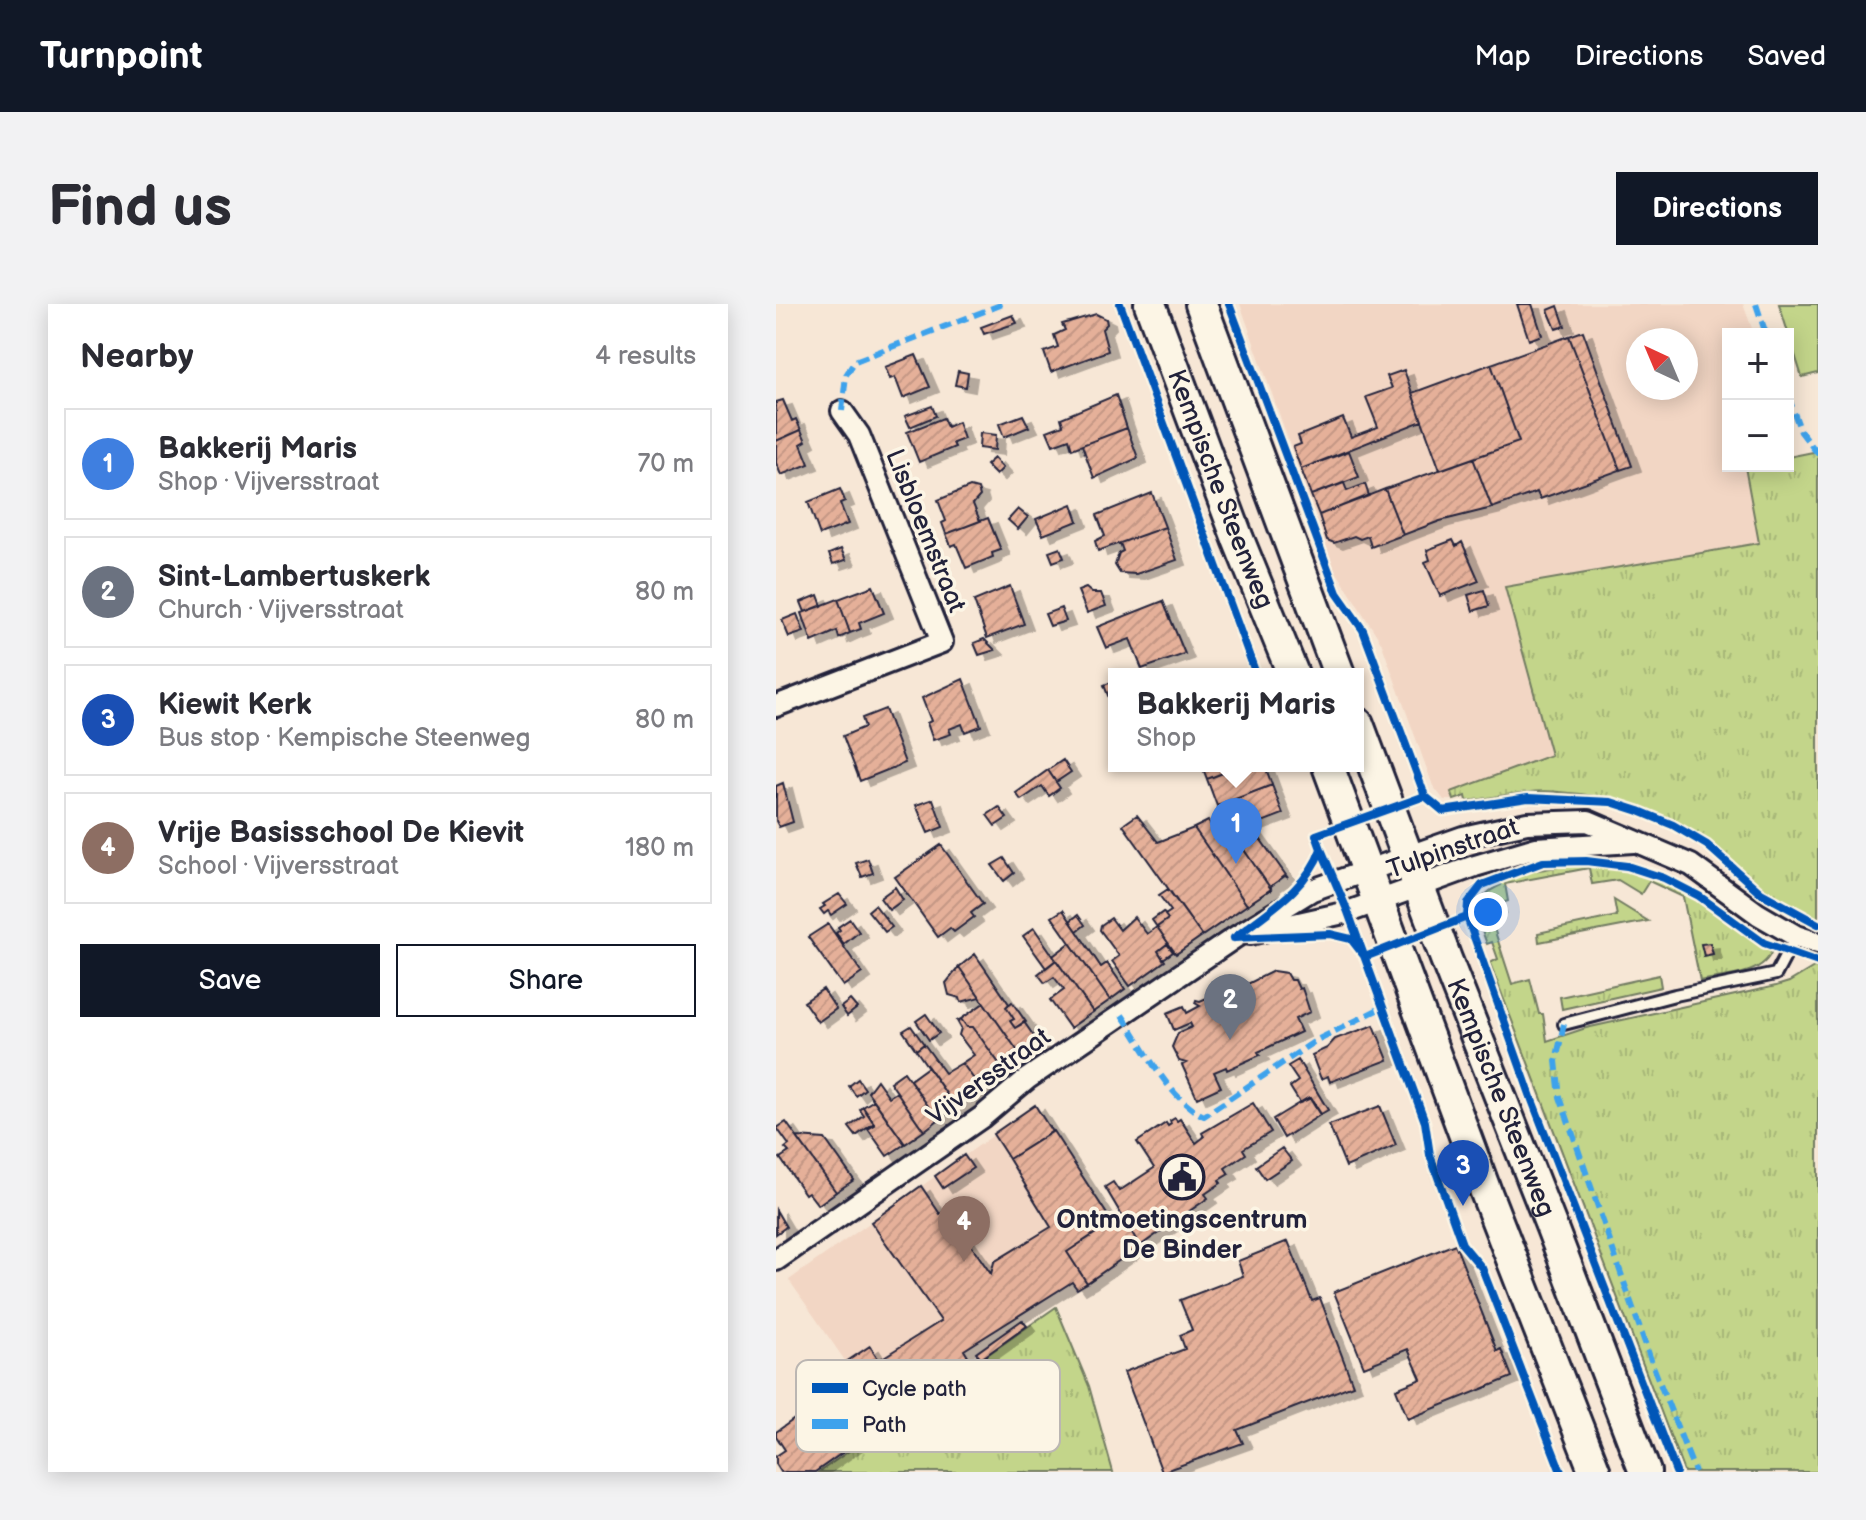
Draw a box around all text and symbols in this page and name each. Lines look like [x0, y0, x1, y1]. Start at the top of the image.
text: Turnpoint [40, 34, 202, 79]
text: Map [1474, 40, 1531, 73]
text: Directions [1575, 40, 1703, 73]
text: Saved [1747, 40, 1826, 73]
button: Directions [1616, 172, 1818, 245]
text: Find us [48, 175, 232, 242]
north arrow [1626, 328, 1698, 400]
map controls [1722, 328, 1794, 472]
button: + [1722, 328, 1794, 400]
text: Nearby [80, 336, 194, 377]
text: 4 results [595, 341, 696, 372]
street label: Kempische Steenweg [1160, 365, 1280, 613]
button: − [1722, 400, 1794, 472]
text: Bakkerij Maris [158, 431, 357, 467]
street label: Lisbloemstraat [878, 445, 972, 617]
text: 1 [103, 449, 113, 480]
text: 70 m [637, 449, 694, 480]
text: Shop · Vijversstraat [158, 467, 379, 498]
text: Sint-Lambertuskerk [158, 559, 430, 595]
text: 2 [100, 577, 116, 608]
text: 80 m [635, 577, 694, 608]
text: Church · Vijversstraat [158, 595, 404, 626]
popup [1108, 668, 1364, 772]
text: Kiewit Kerk [158, 687, 312, 723]
text: Bakkerij Maris [1136, 687, 1336, 723]
text: 3 [100, 705, 116, 736]
text: 80 m [635, 705, 694, 736]
text: Bus stop · Kempische Steenweg [158, 723, 531, 754]
text: Shop [1136, 723, 1196, 754]
pin: 1 [1210, 798, 1262, 864]
street label: Tulpinstraat [1383, 812, 1523, 886]
text: Vrije Basisschool De Kievit [158, 815, 524, 851]
text: 4 [100, 833, 116, 864]
text: 180 m [625, 833, 694, 864]
text: School · Vijversstraat [158, 851, 399, 882]
your location [1468, 892, 1508, 932]
button: Save [80, 944, 380, 1017]
button: Share [396, 944, 696, 1017]
pin: 2 [1204, 974, 1256, 1040]
street label: Kempische Steenweg [1440, 974, 1562, 1221]
street label: Vijversstraat [921, 1022, 1057, 1132]
pin: 3 [1437, 1140, 1489, 1206]
public building icon: Ontmoetingscentrum De Binder [1158, 1153, 1206, 1201]
pin: 4 [938, 1196, 990, 1262]
place label: Ontmoetingscentrum De Binder [1057, 1205, 1307, 1266]
legend [796, 1360, 1060, 1452]
text: Cycle path [862, 1376, 967, 1403]
text: Path [862, 1412, 906, 1439]

